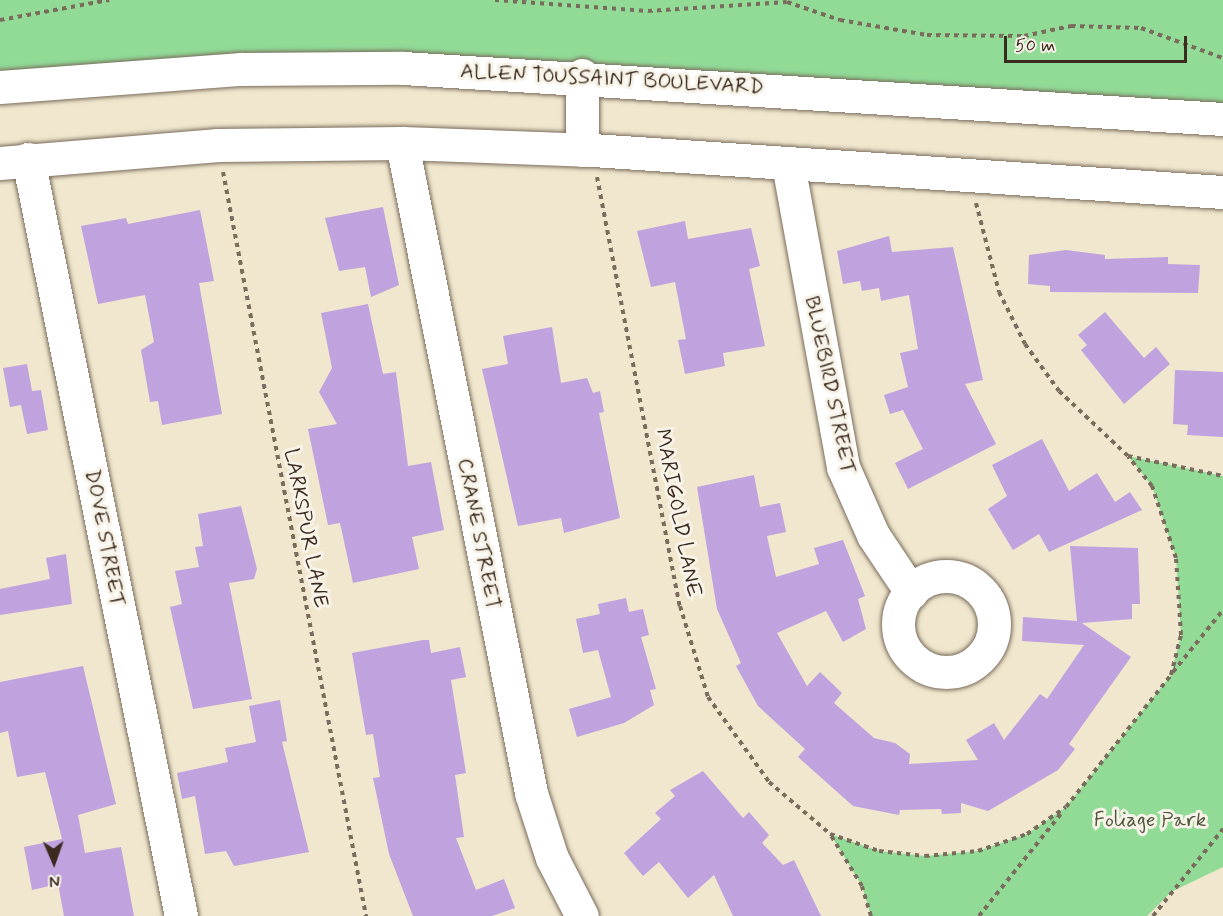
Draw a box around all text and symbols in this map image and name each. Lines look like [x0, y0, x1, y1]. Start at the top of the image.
scale bar [1007, 24, 1190, 62]
text: 50 m [1015, 34, 1055, 58]
street label: ALLEN TOUSSAINT BOULEVARD [458, 58, 766, 100]
street label: BLUEBIRD STREET [799, 293, 861, 477]
street label: MARIGOLD LANE [649, 427, 707, 599]
street label: LARKSPUR LANE [278, 445, 334, 611]
street label: CRANE STREET [452, 456, 506, 612]
street label: DOVE STREET [79, 466, 131, 610]
park label: Foliage Park [1095, 807, 1205, 833]
north arrow [24, 832, 84, 892]
text: N [49, 870, 60, 891]

